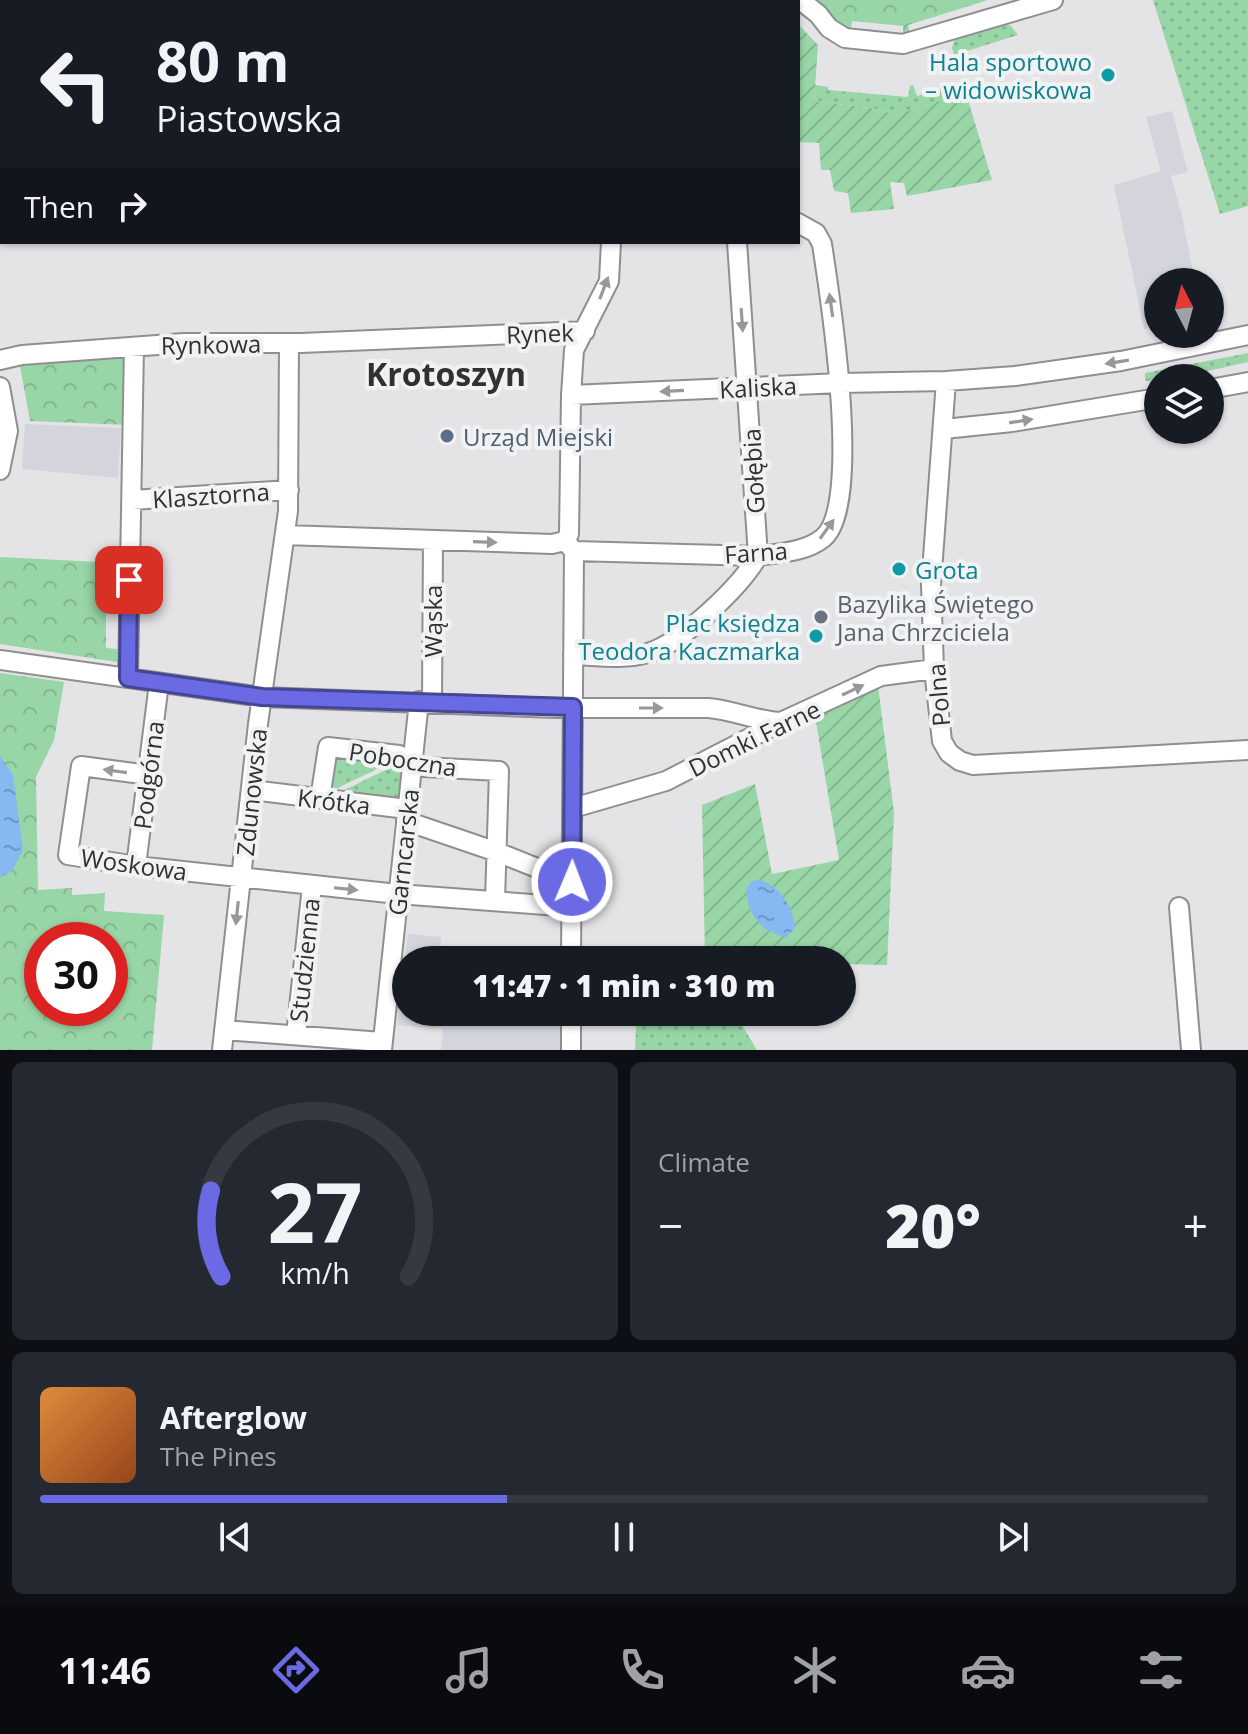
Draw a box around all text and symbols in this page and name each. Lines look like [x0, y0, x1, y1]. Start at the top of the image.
text: 80 m [156, 22, 290, 98]
icon: left [24, 32, 128, 136]
place label: Hala sportowo – widowiskowa [925, 45, 1092, 106]
marker: Hala sportowo – widowiskowa [1099, 66, 1117, 84]
text: Piastowska [156, 94, 342, 143]
icon: right [110, 184, 154, 228]
text: Then [24, 186, 94, 227]
north arrow [1144, 268, 1224, 348]
map controls [1144, 268, 1224, 444]
one-way arrow [598, 276, 611, 300]
one-way arrow [824, 292, 837, 317]
one-way arrow [736, 308, 749, 333]
street label: Rynek [506, 315, 575, 351]
street label: Rynkowa [160, 327, 262, 361]
district label: Krotoszyn [366, 352, 526, 395]
one-way arrow [1104, 356, 1129, 368]
button: layers [1144, 364, 1224, 444]
street label: Kaliska [718, 368, 798, 406]
one-way arrow [659, 384, 684, 397]
one-way arrow [1009, 414, 1034, 427]
place label: Urząd Miejski [463, 420, 613, 453]
marker: Urząd Miejski [438, 427, 456, 445]
street label: Gołębia [734, 427, 772, 515]
street label: Klasztorna [151, 474, 271, 516]
one-way arrow [819, 518, 835, 540]
street label: Farna [723, 533, 789, 571]
one-way arrow [473, 536, 498, 548]
pin [95, 546, 163, 614]
place label: Grota [915, 553, 979, 586]
icon: arrive [107, 558, 151, 602]
marker: Grota [890, 560, 908, 578]
street label: Wąska [416, 585, 449, 657]
place label: Bazylika Świętego Jana Chrzciciela [835, 587, 1034, 648]
place label: Plac księdza Teodora Kaczmarka [578, 606, 800, 667]
marker: Bazylika Świętego Jana Chrzciciela [812, 608, 830, 626]
marker: Plac księdza Teodora Kaczmarka [807, 627, 825, 645]
street label: Polna [919, 662, 957, 728]
one-way arrow [841, 683, 864, 696]
street label: Domki Farne [683, 692, 825, 784]
one-way arrow [639, 702, 664, 714]
street label: Podgórna [125, 719, 171, 831]
street label: Zdunowska [228, 726, 274, 858]
street label: Poboczna [347, 734, 459, 784]
one-way arrow [102, 764, 127, 777]
street label: Krótka [296, 780, 372, 822]
street label: Garncarska [380, 787, 426, 917]
street label: Woskowa [79, 840, 189, 888]
position arrow [530, 840, 614, 924]
one-way arrow [334, 883, 359, 896]
street label: Studzienna [281, 896, 327, 1024]
one-way arrow [230, 901, 243, 926]
speed limit sign: 30 [24, 922, 128, 1026]
text: 11:47 · 1 min · 310 m [472, 965, 776, 1006]
text: Climate [658, 1144, 750, 1180]
text: 27 [267, 1154, 363, 1267]
text: 20° [885, 1184, 981, 1266]
text: − [658, 1195, 683, 1255]
text: + [1183, 1195, 1208, 1255]
text: km/h [280, 1253, 350, 1292]
text: Afterglow [160, 1397, 307, 1438]
text: The Pines [160, 1438, 277, 1474]
icon: previous [213, 1515, 257, 1559]
icon: pause [602, 1515, 646, 1559]
icon: next [991, 1515, 1035, 1559]
icon: directions [268, 1642, 324, 1698]
icon: music [441, 1642, 497, 1698]
icon: phone [614, 1642, 670, 1698]
icon: climate [787, 1642, 843, 1698]
icon: car [960, 1642, 1016, 1698]
icon: filters [1133, 1642, 1189, 1698]
text: 11:46 [59, 1646, 151, 1695]

